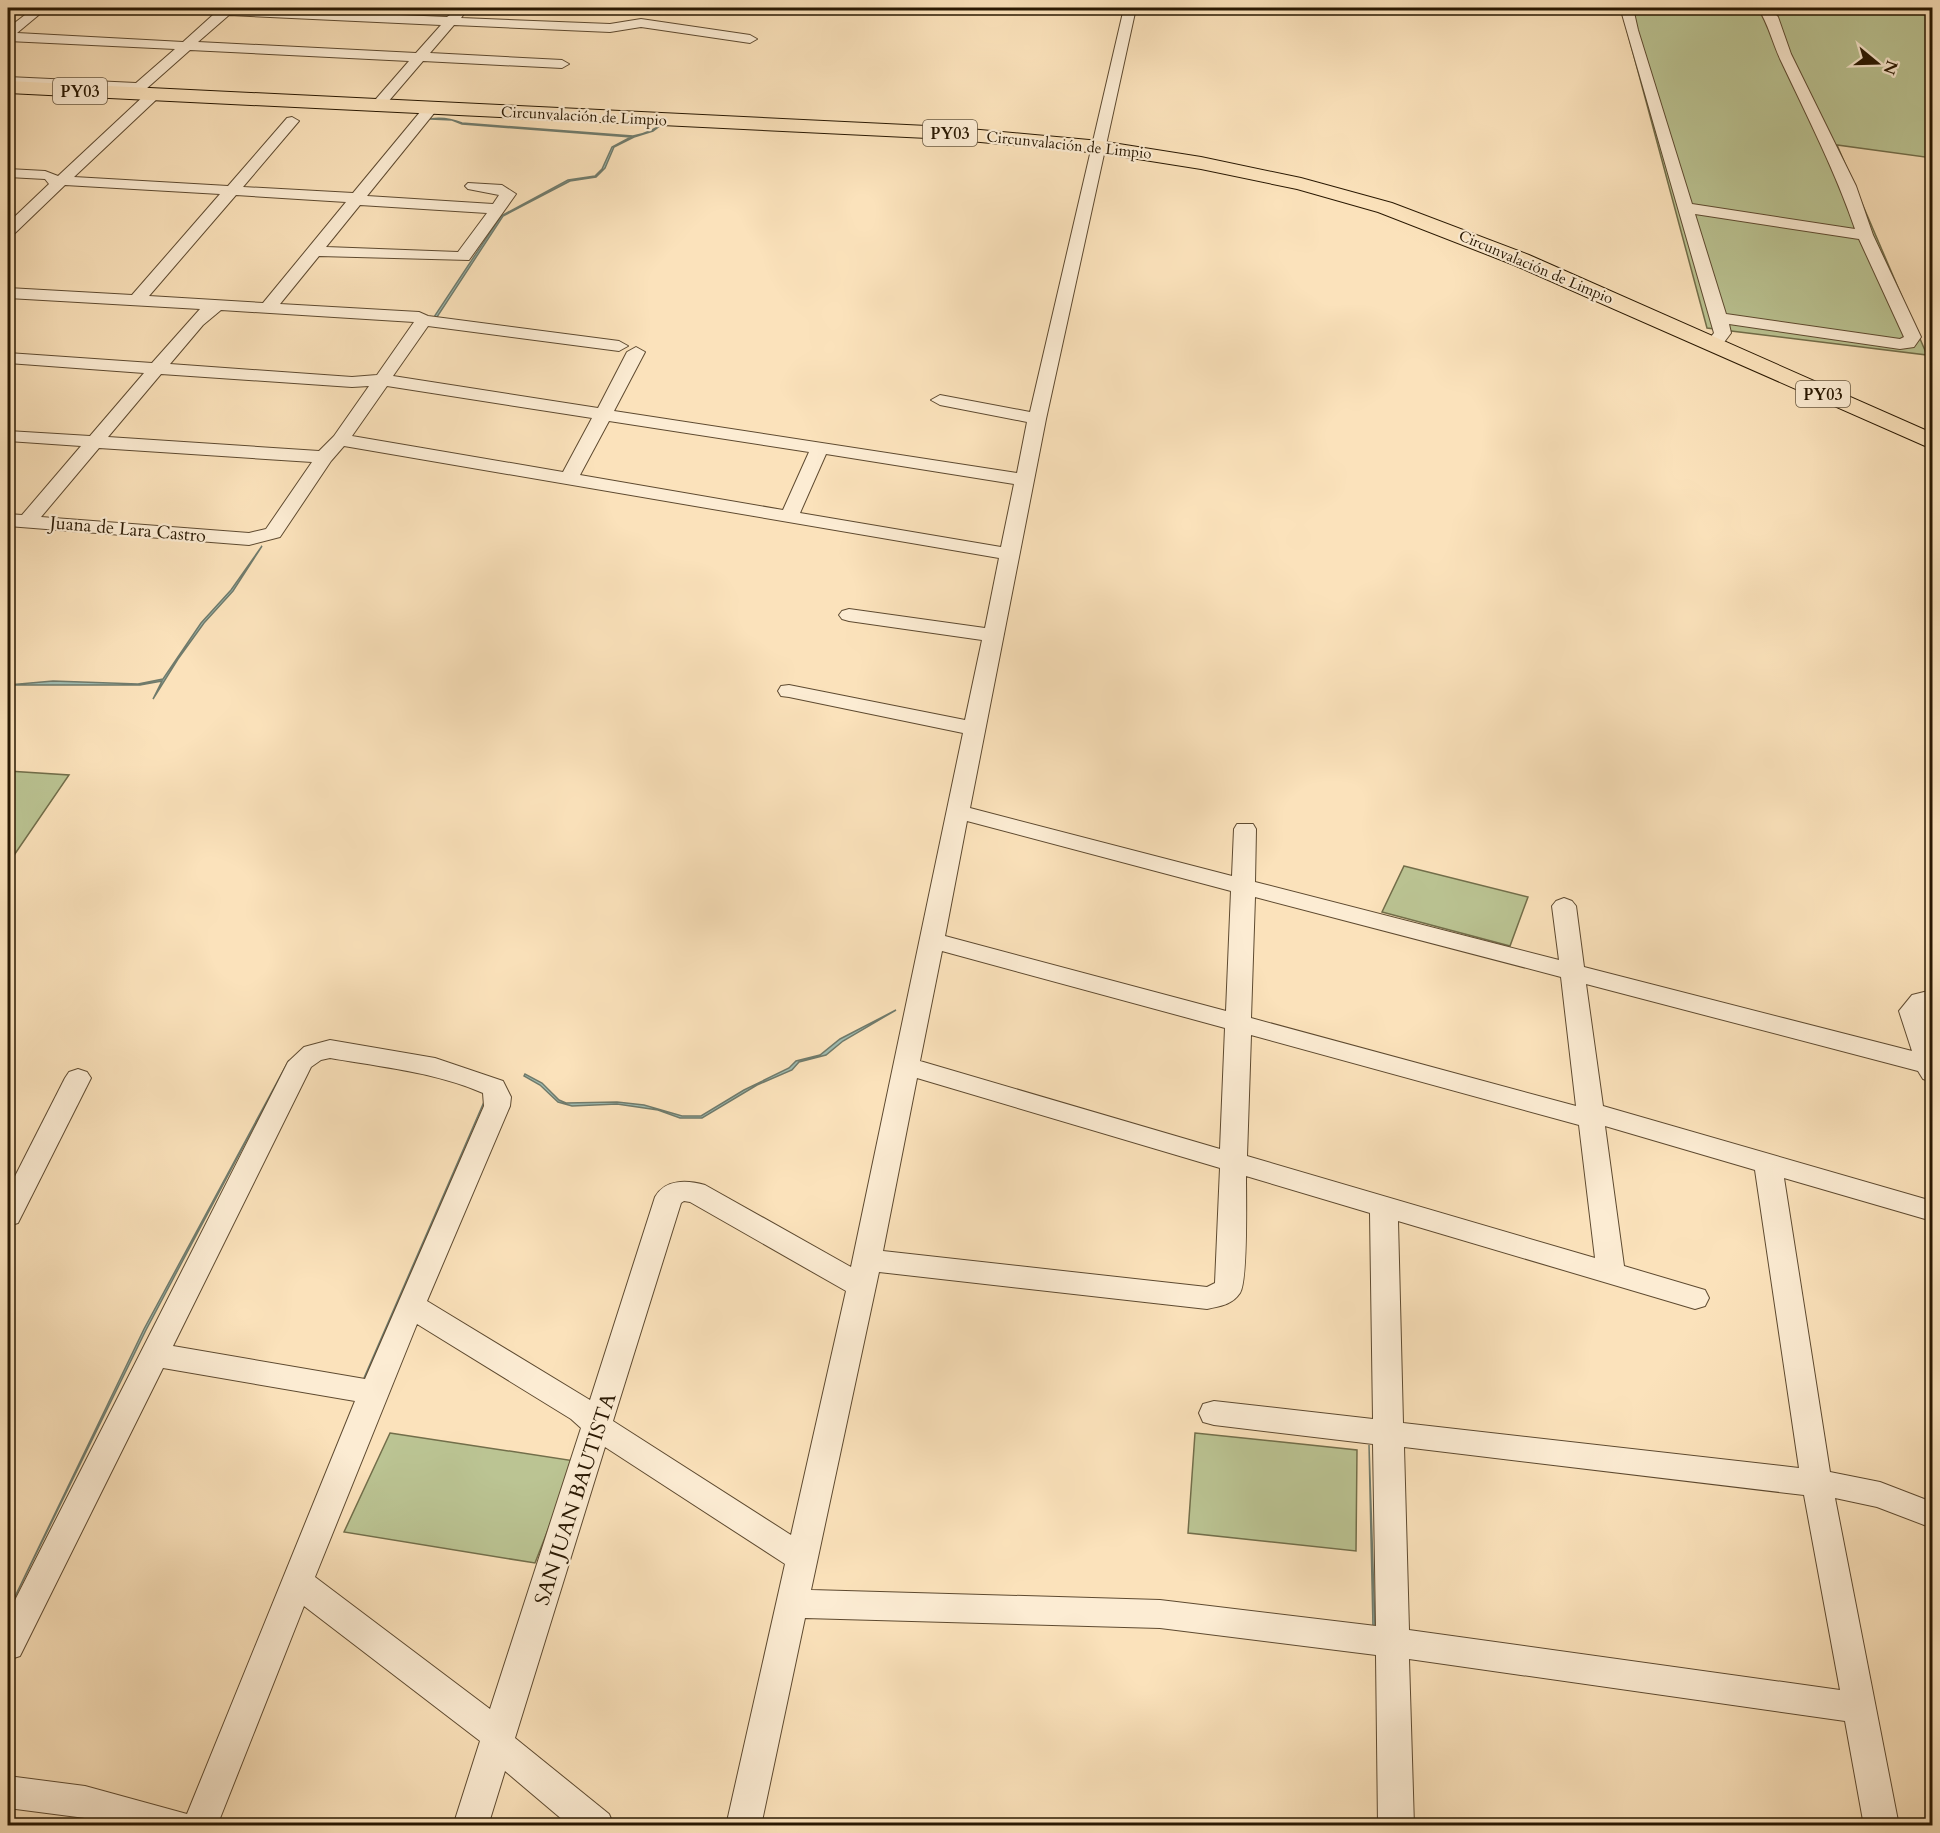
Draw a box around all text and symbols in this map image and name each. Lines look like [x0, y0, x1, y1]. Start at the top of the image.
north arrow [1847, 33, 1907, 93]
text: N [1878, 57, 1903, 78]
road number: PY03 [53, 78, 107, 104]
street label: Circunvalación de Limpio [501, 102, 667, 130]
road number: PY03 [923, 120, 977, 146]
street label: Circunvalación de Limpio [985, 126, 1153, 164]
street label: Circunvalación de Limpio [1456, 225, 1616, 309]
road number: PY03 [1796, 381, 1850, 407]
street label: Juana de Lara Castro [46, 510, 207, 549]
street label: SAN JUAN BAUTISTA [527, 1389, 624, 1609]

